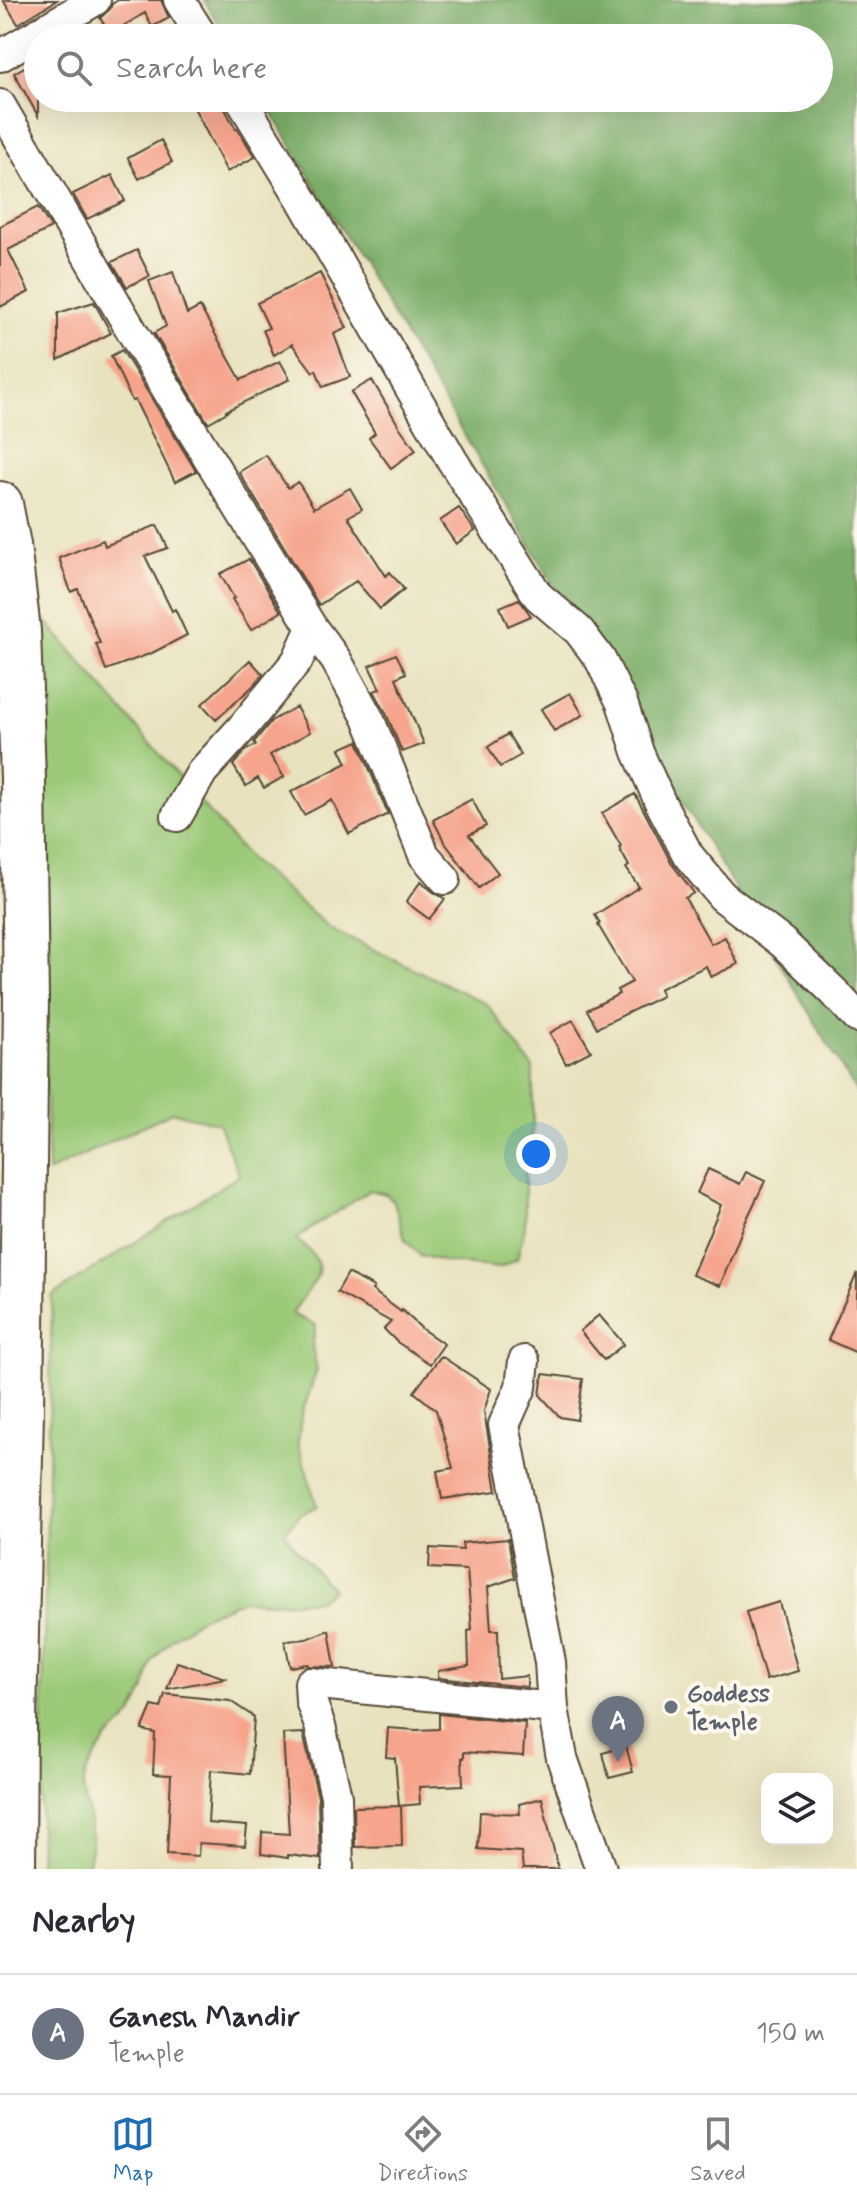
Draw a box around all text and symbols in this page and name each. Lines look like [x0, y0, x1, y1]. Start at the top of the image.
search box [24, 24, 833, 112]
icon: search [52, 46, 96, 90]
text: Search here [116, 49, 267, 88]
your location [516, 1134, 556, 1174]
place label: Goddess Temple [687, 1679, 770, 1738]
pin: A [592, 1696, 644, 1762]
marker: Goddess Temple [662, 1698, 680, 1716]
map controls [761, 1773, 833, 1845]
button: layers [761, 1773, 833, 1845]
text: Nearby [32, 1899, 136, 1944]
text: Ganesh Mandir [108, 1998, 300, 2037]
text: A [49, 2017, 67, 2051]
text: 150 m [756, 2017, 825, 2051]
text: Temple [108, 2037, 185, 2071]
tab: Map [111, 2112, 155, 2188]
tab: Directions [377, 2112, 468, 2188]
tab: Saved [690, 2112, 746, 2188]

